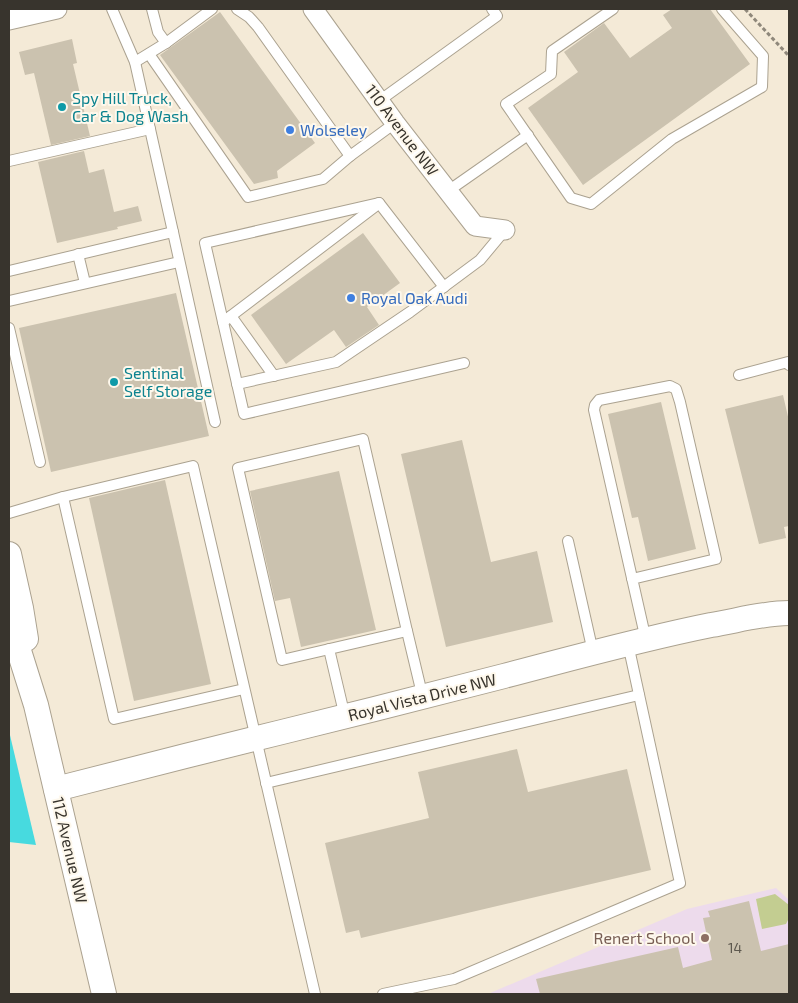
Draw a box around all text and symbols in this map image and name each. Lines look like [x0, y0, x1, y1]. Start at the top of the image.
street label: 110 Avenue NW [362, 80, 443, 179]
place label: Spy Hill Truck, Car & Dog Wash [72, 88, 189, 125]
marker: Spy Hill Truck, Car & Dog Wash [56, 101, 68, 113]
place label: Wolseley [300, 120, 368, 139]
marker: Wolseley [284, 124, 296, 136]
place label: Royal Oak Audi [361, 288, 468, 307]
marker: Royal Oak Audi [345, 292, 357, 304]
place label: Sentinal Self Storage [124, 363, 212, 400]
marker: Sentinal Self Storage [108, 376, 120, 388]
street label: Royal Vista Drive NW [346, 669, 498, 724]
street label: 112 Avenue NW [49, 795, 92, 905]
place label: Renert School [594, 928, 695, 947]
marker: Renert School [699, 932, 711, 944]
house number: 14 [728, 939, 742, 956]

